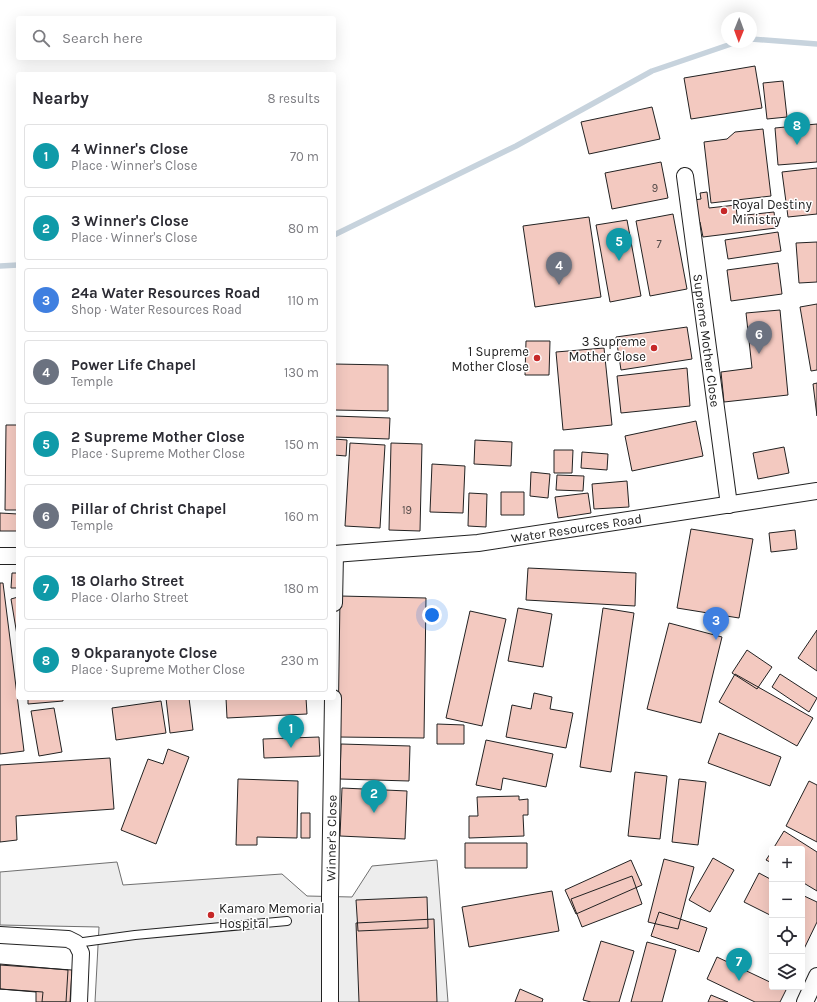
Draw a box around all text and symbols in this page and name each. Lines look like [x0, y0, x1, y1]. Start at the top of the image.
north arrow [721, 12, 757, 48]
search box [16, 16, 336, 60]
icon: search [30, 27, 52, 49]
text: Search here [62, 29, 143, 47]
text: Nearby [32, 88, 89, 108]
text: 8 results [267, 91, 320, 106]
pin: 8 [784, 112, 810, 145]
text: 4 Winner's Close [71, 140, 188, 158]
text: 1 [44, 149, 48, 164]
text: 70 m [290, 149, 319, 164]
text: Place · Winner's Close [71, 158, 197, 173]
house number: 9 [652, 182, 658, 195]
place label: Royal Destiny Ministry [732, 197, 812, 227]
marker: Royal Destiny Ministry [719, 206, 729, 216]
text: 3 Winner's Close [71, 212, 189, 230]
text: 2 [42, 221, 50, 236]
text: 80 m [288, 221, 319, 236]
pin: 5 [606, 228, 632, 261]
text: Place · Winner's Close [71, 230, 197, 245]
house number: 7 [656, 238, 662, 251]
pin: 4 [546, 252, 572, 285]
street label: Supreme Mother Close [691, 273, 723, 408]
text: 24a Water Resources Road [71, 284, 261, 302]
text: 3 [42, 293, 50, 308]
text: 110 m [287, 293, 319, 308]
text: Shop · Water Resources Road [71, 302, 242, 317]
pin: 6 [746, 321, 772, 354]
place label: 3 Supreme Mother Close [568, 334, 646, 364]
marker: 3 Supreme Mother Close [649, 343, 659, 353]
place label: 1 Supreme Mother Close [451, 344, 529, 374]
marker: 1 Supreme Mother Close [532, 353, 542, 363]
text: Power Life Chapel [71, 356, 196, 374]
text: 4 [42, 365, 50, 380]
text: 130 m [284, 365, 319, 380]
text: Temple [71, 374, 113, 389]
text: 2 Supreme Mother Close [71, 428, 245, 446]
text: 5 [42, 437, 50, 452]
text: 150 m [284, 437, 319, 452]
text: Place · Supreme Mother Close [71, 446, 245, 461]
text: Pillar of Christ Chapel [71, 500, 227, 518]
house number: 19 [402, 504, 412, 517]
text: 6 [42, 509, 50, 524]
text: 160 m [284, 509, 319, 524]
street label: Water Resources Road [510, 510, 643, 545]
text: Temple [71, 518, 113, 533]
text: 18 Olarho Street [71, 572, 184, 590]
text: 7 [43, 581, 49, 596]
text: 180 m [284, 581, 319, 596]
text: Place · Olarho Street [71, 590, 188, 605]
your location [422, 605, 442, 625]
pin: 3 [703, 607, 729, 640]
text: 9 Okparanyote Close [71, 644, 217, 662]
text: 8 [42, 653, 50, 668]
text: 230 m [281, 653, 319, 668]
text: Place · Supreme Mother Close [71, 662, 245, 677]
pin: 1 [278, 715, 304, 748]
pin: 2 [361, 780, 387, 813]
street label: Winner's Close [323, 794, 339, 881]
map controls [769, 846, 805, 990]
button: + [769, 846, 805, 882]
button: − [769, 882, 805, 918]
place label: Kamaro Memorial Hospital [219, 901, 325, 931]
marker: Kamaro Memorial Hospital [206, 910, 216, 920]
button: locate [769, 918, 805, 954]
pin: 7 [726, 948, 752, 981]
button: layers [769, 954, 805, 990]

